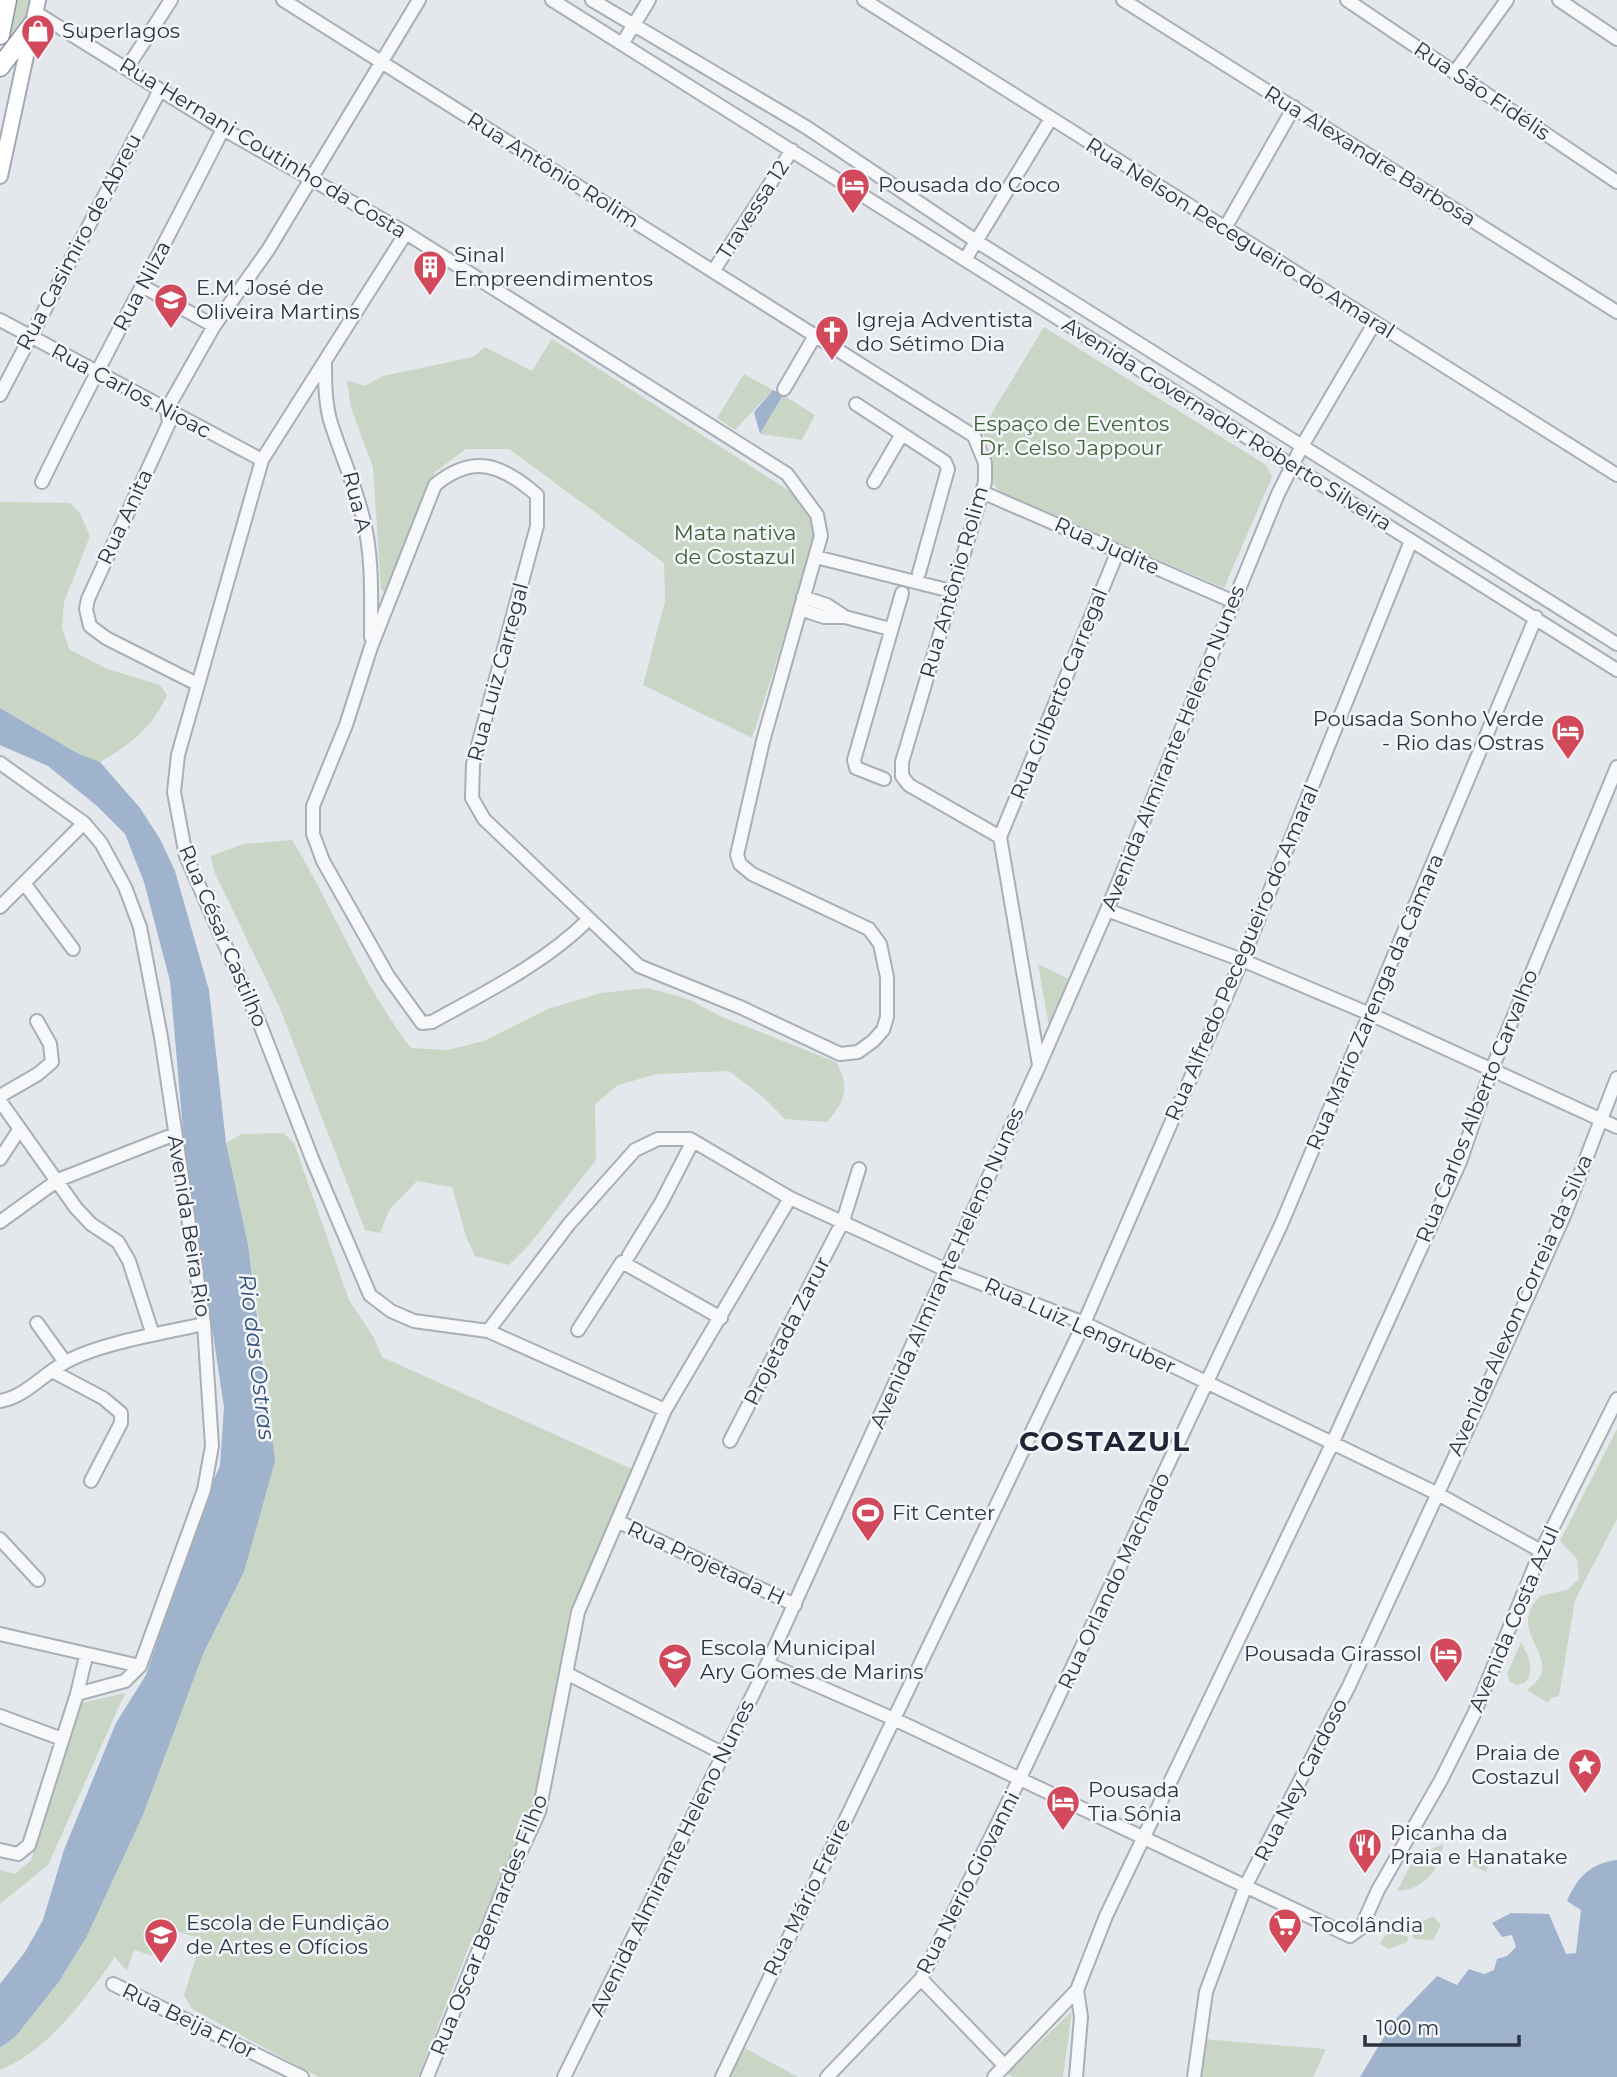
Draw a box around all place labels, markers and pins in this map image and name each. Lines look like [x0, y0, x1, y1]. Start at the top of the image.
shop icon: Superlagos [19, 12, 57, 61]
place label: Superlagos [62, 18, 180, 43]
hotel icon: Pousada do Coco [834, 166, 872, 215]
place label: Pousada do Coco [878, 172, 1060, 197]
place label: Sinal Empreendimentos [454, 242, 653, 291]
building icon: Sinal Empreendimentos [411, 248, 449, 297]
place label: E.M. José de Oliveira Martins [196, 275, 360, 324]
school or university icon: E.M. José de Oliveira Martins [152, 281, 190, 330]
place label: Igreja Adventista do Sétimo Dia [856, 307, 1033, 356]
church icon: Igreja Adventista do Sétimo Dia [813, 313, 851, 362]
place label: Pousada Sonho Verde - Rio das Ostras [1313, 706, 1544, 755]
hotel icon: Pousada Sonho Verde - Rio das Ostras [1549, 712, 1587, 761]
sports icon: Fit Center [849, 1494, 887, 1543]
place label: Fit Center [892, 1500, 995, 1525]
place label: Escola Municipal Ary Gomes de Marins [700, 1635, 924, 1684]
hotel icon: Pousada Girassol [1427, 1635, 1465, 1684]
school or university icon: Escola Municipal Ary Gomes de Marins [656, 1641, 694, 1690]
place label: Pousada Girassol [1244, 1641, 1422, 1666]
place label: Praia de Costazul [1471, 1740, 1560, 1789]
place icon: Praia de Costazul [1566, 1746, 1604, 1795]
place label: Pousada Tia Sônia [1088, 1777, 1182, 1826]
hotel icon: Pousada Tia Sônia [1044, 1783, 1082, 1832]
place label: Picanha da Praia e Hanatake [1390, 1820, 1568, 1869]
restaurant icon: Picanha da Praia e Hanatake [1346, 1826, 1384, 1875]
supermarket icon: Tocolândia [1266, 1906, 1304, 1955]
place label: Escola de Fundição de Artes e Ofícios [186, 1910, 389, 1959]
place label: Tocolândia [1310, 1912, 1423, 1937]
school or university icon: Escola de Fundição de Artes e Ofícios [142, 1916, 180, 1965]

